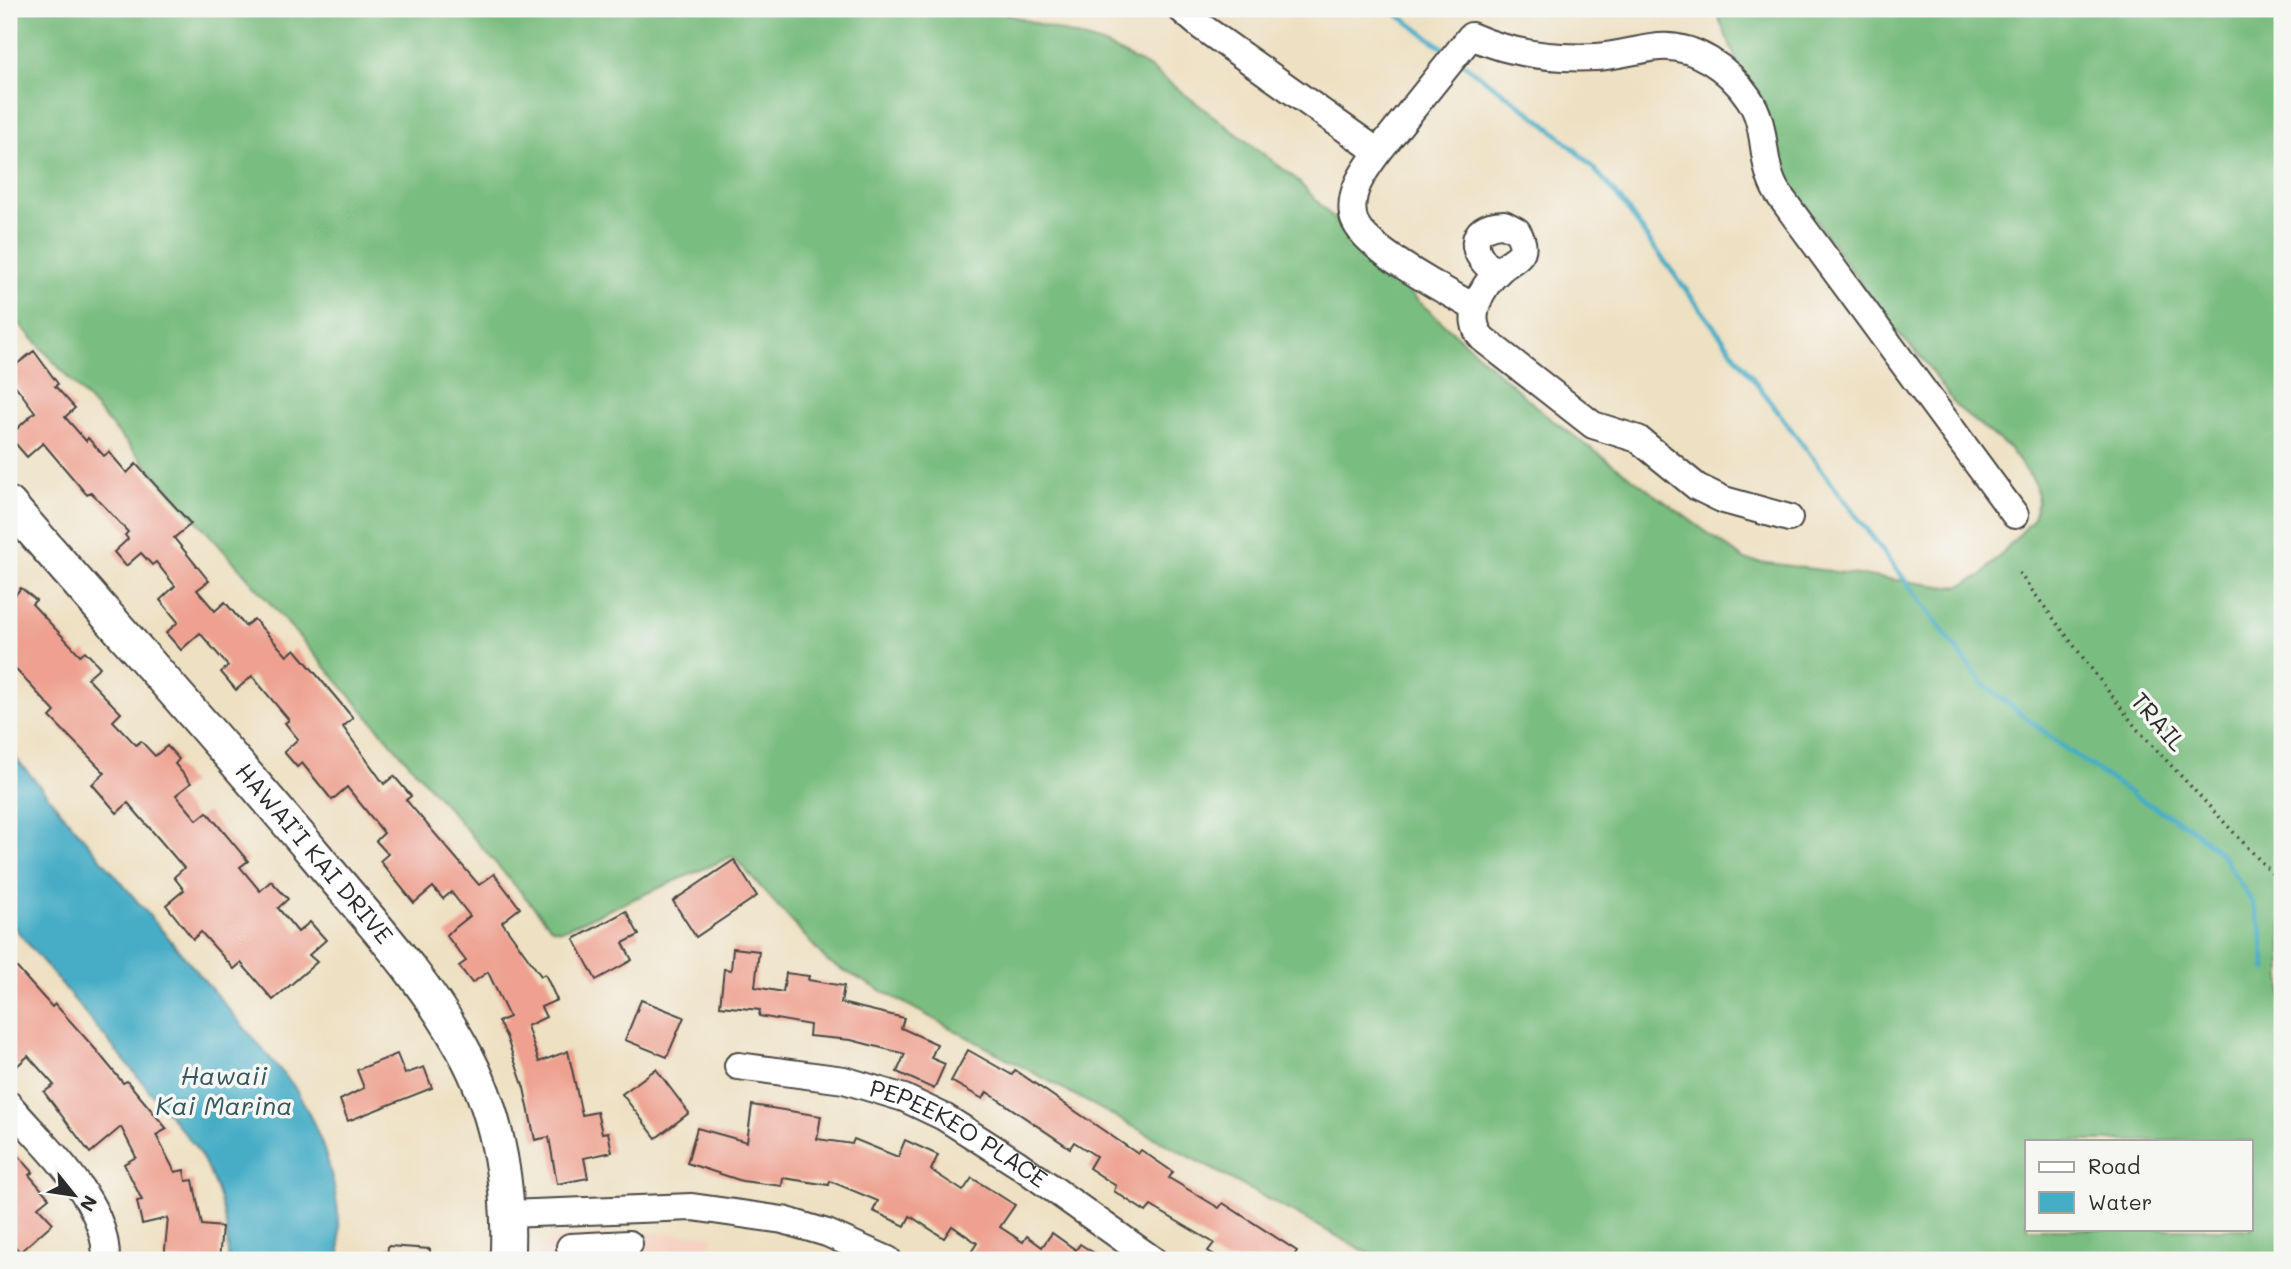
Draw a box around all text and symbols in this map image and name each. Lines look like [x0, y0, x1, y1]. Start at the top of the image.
street label: TRAIL [2125, 685, 2194, 757]
street label: HAWAI’I KAI DRIVE [229, 756, 401, 950]
water label: Hawaii Kai Marina [156, 1058, 292, 1122]
street label: PEPEEKEO PLACE [866, 1072, 1054, 1194]
legend [2025, 1140, 2252, 1230]
text: Road [2088, 1152, 2140, 1179]
north arrow [38, 1160, 108, 1230]
text: Water [2088, 1188, 2152, 1215]
text: N [75, 1191, 104, 1216]

